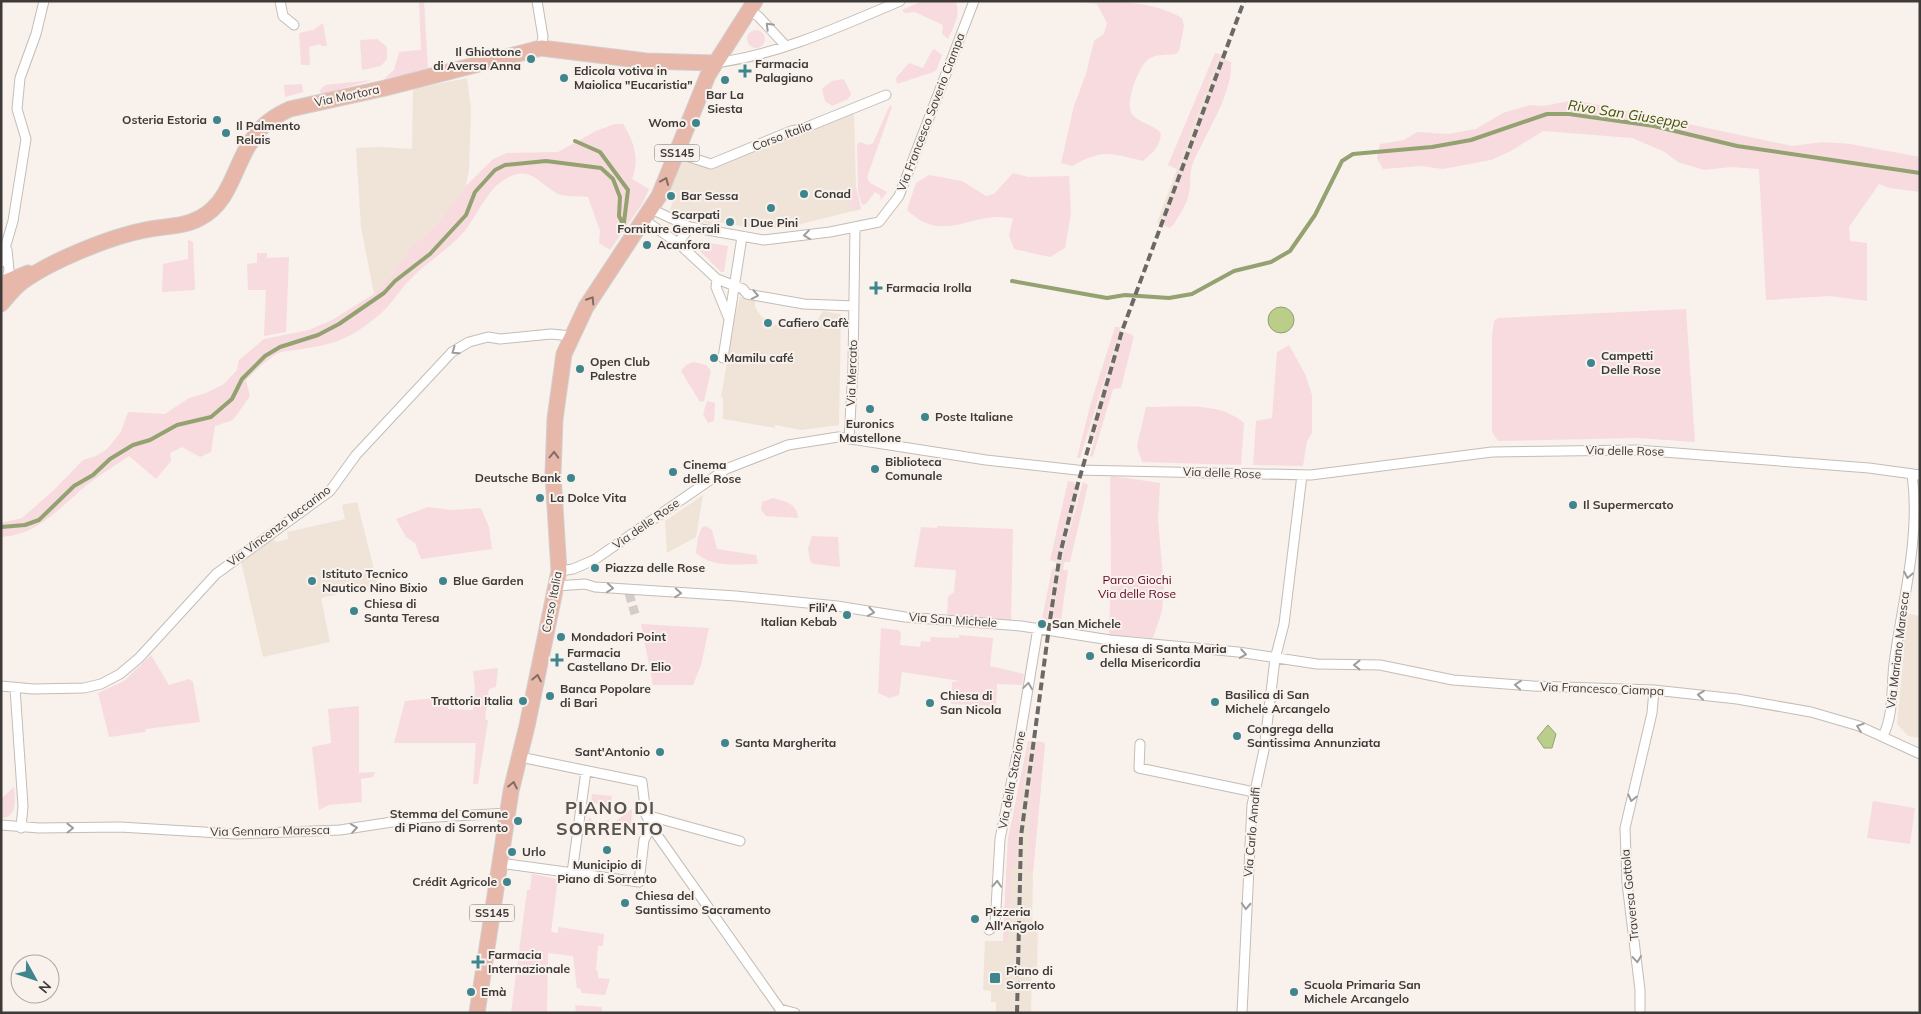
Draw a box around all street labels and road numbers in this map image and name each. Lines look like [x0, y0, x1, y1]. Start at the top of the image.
street label: Via Francesco Saverio Ciampa [893, 30, 968, 193]
street label: Via Mortora [313, 81, 381, 110]
street label: Corso Italia [750, 117, 814, 154]
road number: SS145 [654, 144, 700, 162]
street label: Via Mercato [843, 339, 860, 407]
street label: Via delle Rose [1586, 442, 1664, 459]
street label: Via delle Rose [1183, 464, 1261, 481]
street label: Via Vincenzo Iaccarino [224, 482, 333, 569]
street label: Via delle Rose [609, 495, 682, 552]
street label: Corso Italia [538, 570, 565, 634]
street label: Via Mariano Maresca [1883, 591, 1912, 709]
street label: Via San Michele [908, 609, 998, 630]
street label: Via Francesco Ciampa [1540, 679, 1664, 698]
street label: Via della Stazione [995, 730, 1028, 830]
street label: Via Carlo Amalfi [1240, 786, 1263, 878]
street label: Via Gennaro Maresca [210, 822, 330, 839]
street label: Traversa Gottola [1617, 849, 1642, 941]
road number: SS145 [470, 904, 514, 921]

